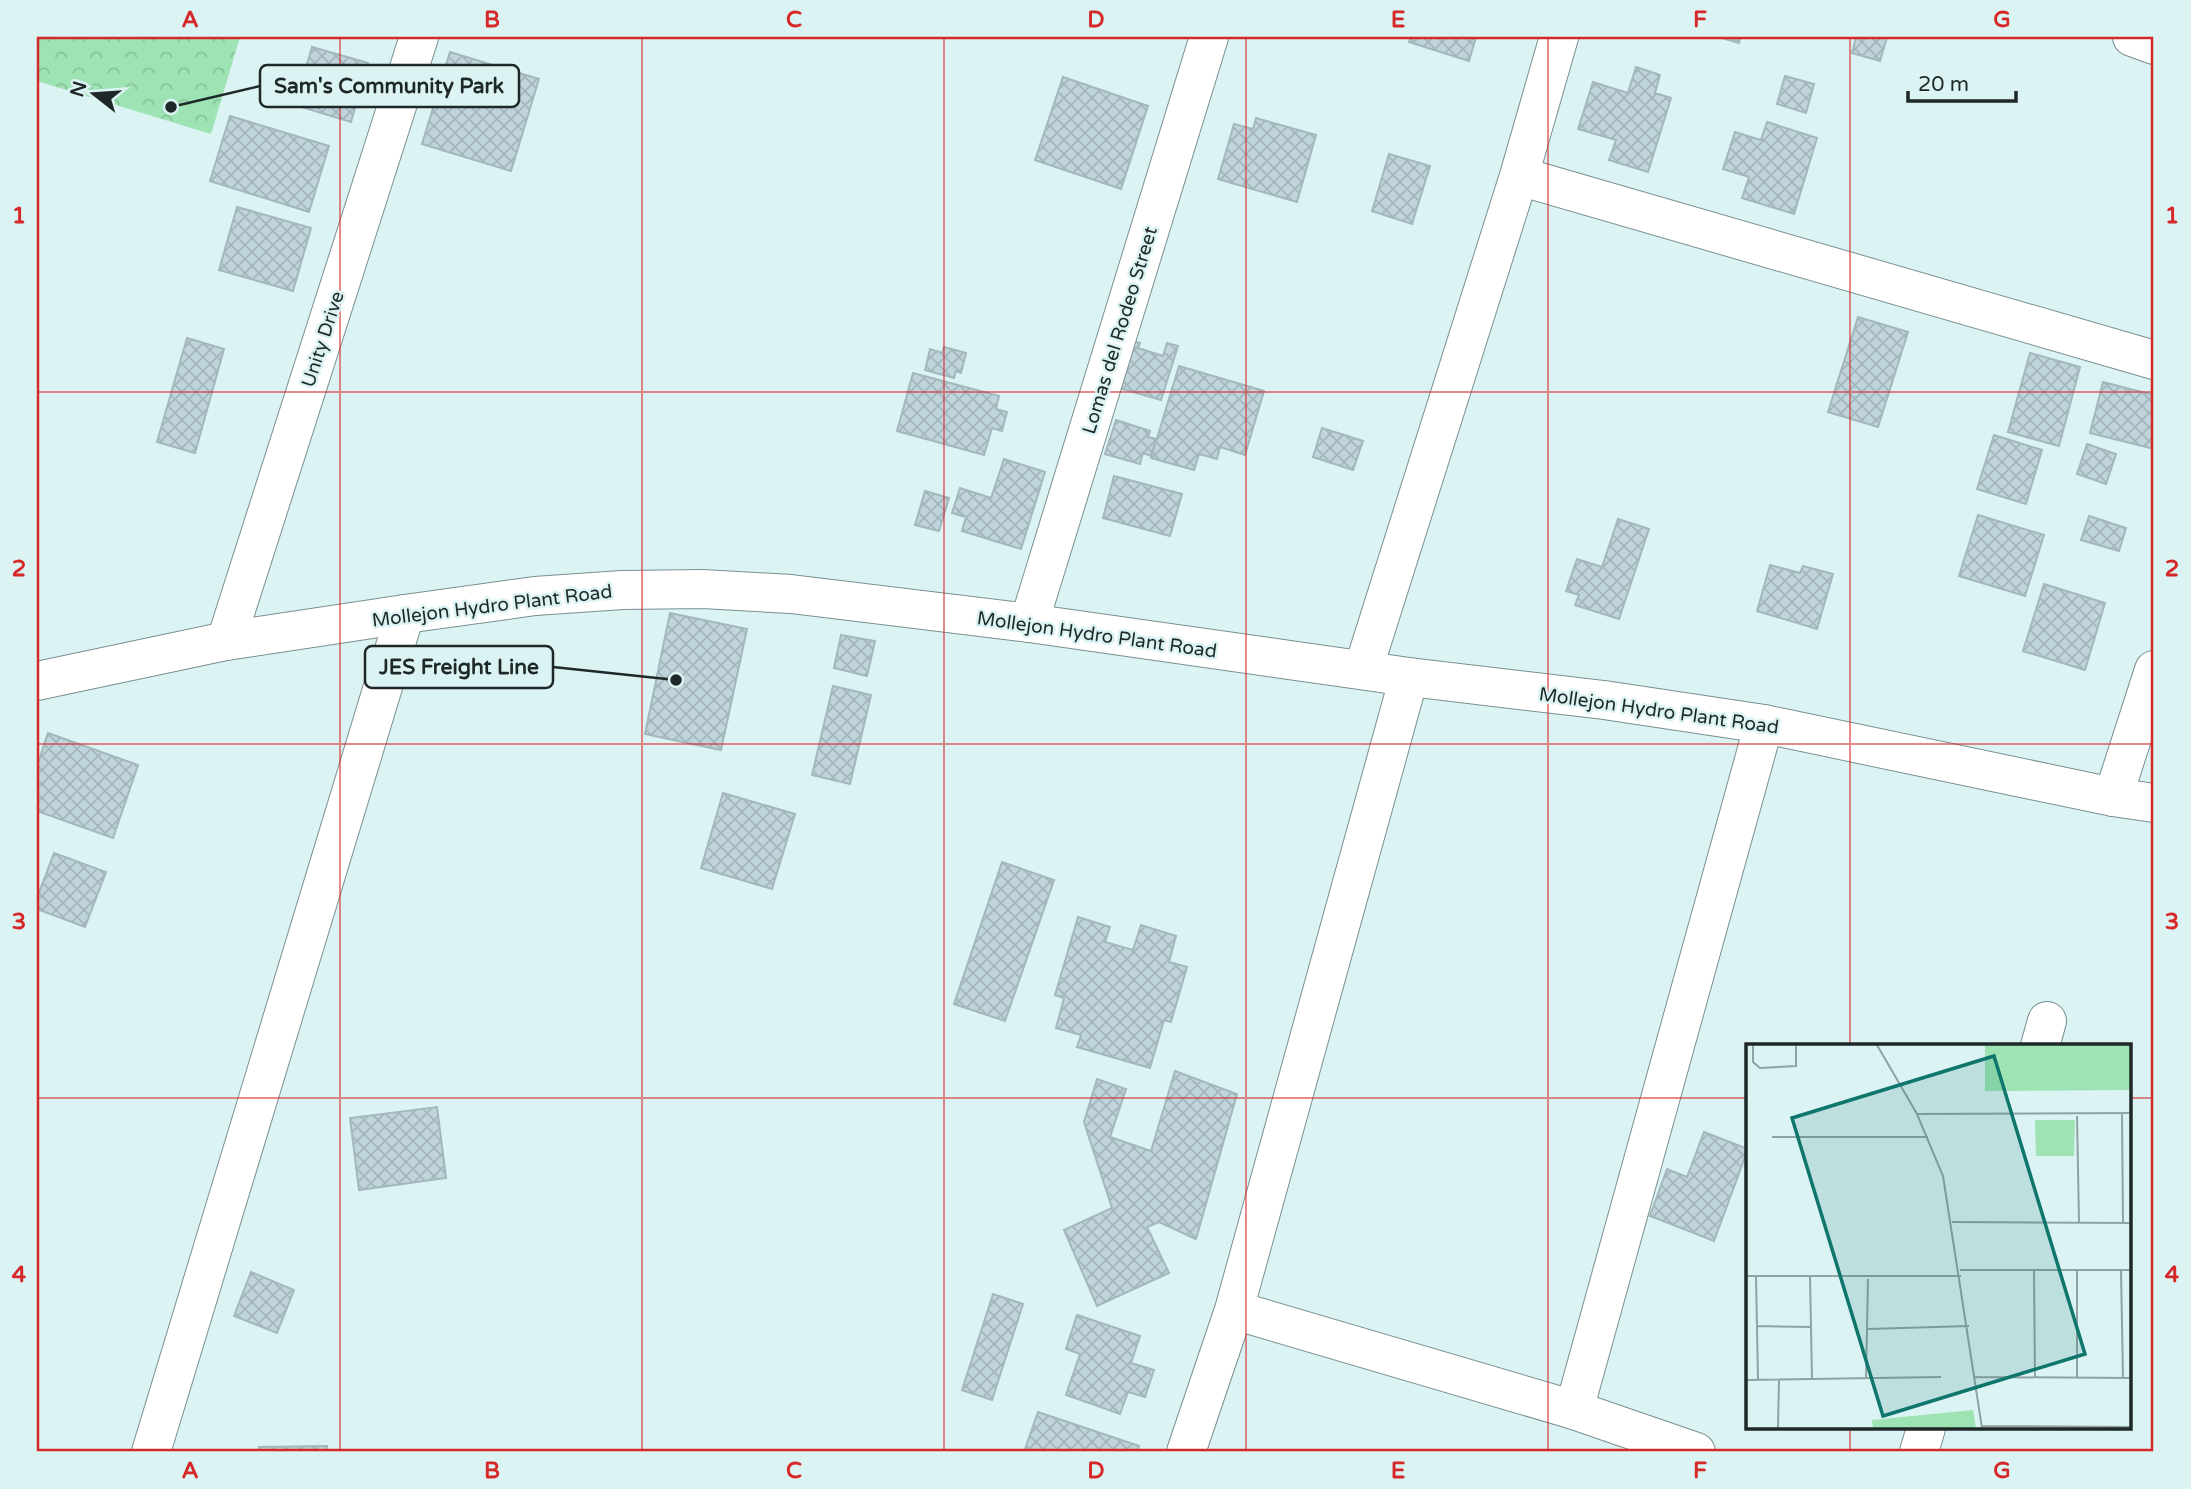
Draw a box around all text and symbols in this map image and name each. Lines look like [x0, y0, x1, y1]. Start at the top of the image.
text: A [181, 6, 199, 34]
text: B [484, 6, 500, 34]
text: C [786, 6, 802, 34]
text: D [1087, 6, 1105, 34]
text: E [1391, 6, 1405, 34]
text: F [1693, 6, 1707, 34]
text: G [1993, 6, 2011, 34]
north arrow [60, 60, 130, 130]
scale bar [1908, 60, 2016, 104]
callout: Sam's Community Park [260, 65, 519, 107]
text: 20 m [1918, 72, 1969, 97]
text: Sam's Community Park [274, 74, 505, 99]
text: N [66, 79, 91, 100]
text: 1 [12, 202, 26, 230]
text: 1 [2165, 202, 2179, 230]
street label: Lomas del Rodeo Street [1078, 224, 1162, 437]
street label: Unity Drive [297, 289, 349, 390]
text: 2 [12, 555, 26, 583]
text: 2 [2165, 555, 2179, 583]
street label: Mollejon Hydro Plant Road [371, 580, 613, 632]
street label: Mollejon Hydro Plant Road [976, 607, 1218, 663]
callout: JES Freight Line [365, 646, 553, 688]
text: JES Freight Line [378, 655, 539, 680]
street label: Mollejon Hydro Plant Road [1538, 683, 1780, 739]
text: 3 [12, 908, 26, 936]
text: 3 [2165, 908, 2179, 936]
inset map [1746, 1044, 2132, 1430]
text: 4 [12, 1261, 27, 1289]
text: 4 [2165, 1261, 2180, 1289]
text: A [181, 1457, 199, 1485]
text: B [484, 1457, 500, 1485]
text: C [786, 1457, 802, 1485]
text: D [1087, 1457, 1105, 1485]
text: E [1391, 1457, 1405, 1485]
text: F [1693, 1457, 1707, 1485]
text: G [1993, 1457, 2011, 1485]

